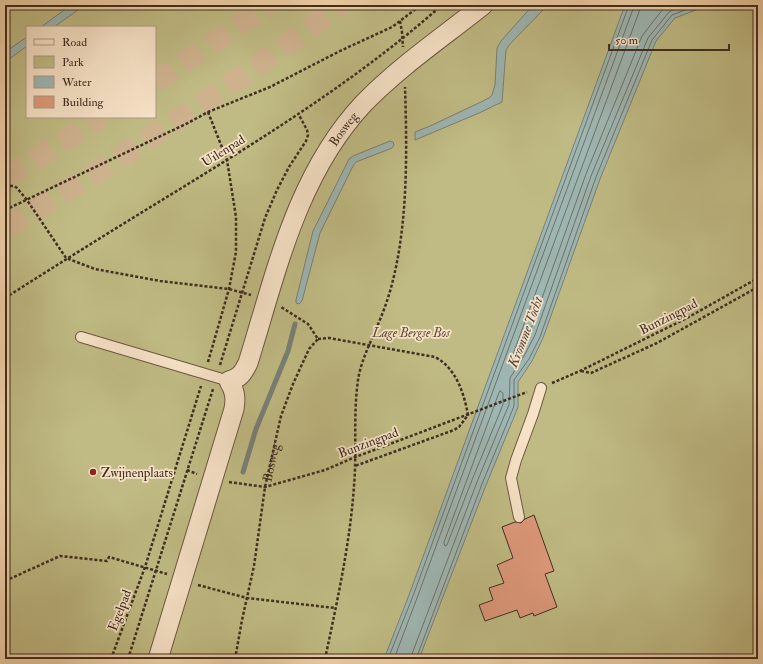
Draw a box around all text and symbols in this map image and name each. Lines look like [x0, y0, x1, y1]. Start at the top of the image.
legend [26, 26, 156, 118]
scale bar [609, 26, 729, 52]
text: 50 m [615, 33, 639, 48]
text: Road [62, 35, 87, 50]
text: Park [62, 55, 84, 70]
text: Water [61, 75, 92, 90]
text: Building [62, 95, 105, 110]
street label: Bosweg [326, 108, 362, 150]
street label: Uilenpad [199, 131, 249, 171]
water label: Kromme Tocht [504, 294, 547, 371]
street label: Bunzingpad [637, 295, 701, 339]
park label: Lage Bergse Bos [371, 325, 450, 341]
street label: Bunzingpad [336, 424, 402, 463]
street label: Bosweg [259, 441, 284, 483]
place label: Zwijnenplaats [101, 465, 174, 482]
marker: Zwijnenplaats [88, 467, 98, 477]
street label: Egelpad [105, 587, 136, 634]

